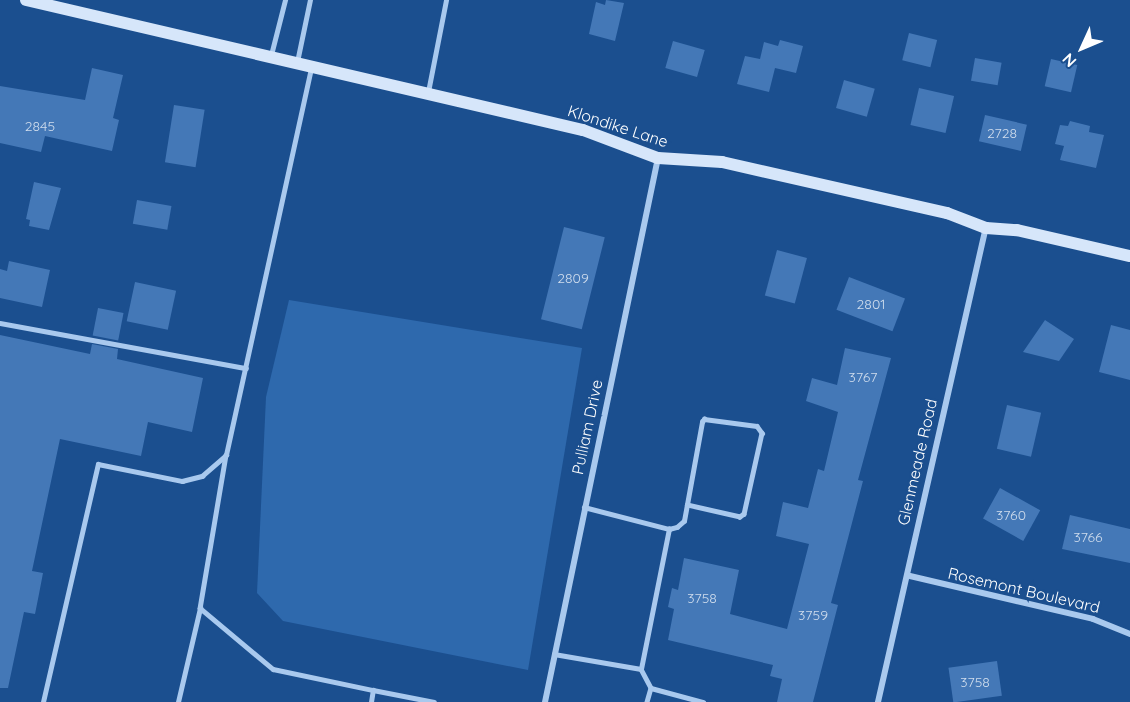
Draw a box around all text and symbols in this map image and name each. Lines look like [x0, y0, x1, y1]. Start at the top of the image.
north arrow [1052, 18, 1112, 78]
text: N [1058, 49, 1080, 72]
street label: Klondike Lane [565, 101, 671, 151]
house number: 2845 [25, 118, 55, 134]
house number: 2728 [987, 125, 1017, 141]
house number: 2809 [557, 270, 589, 286]
house number: 2801 [857, 296, 885, 312]
house number: 3767 [849, 369, 877, 385]
street label: Pulliam Drive [568, 378, 606, 476]
street label: Glenmeade Road [893, 397, 941, 527]
house number: 3760 [996, 507, 1026, 523]
house number: 3766 [1073, 529, 1103, 545]
street label: Rosemont Boulevard [946, 563, 1102, 617]
house number: 3758 [687, 590, 717, 606]
house number: 3759 [798, 607, 828, 623]
house number: 3758 [960, 674, 990, 690]

